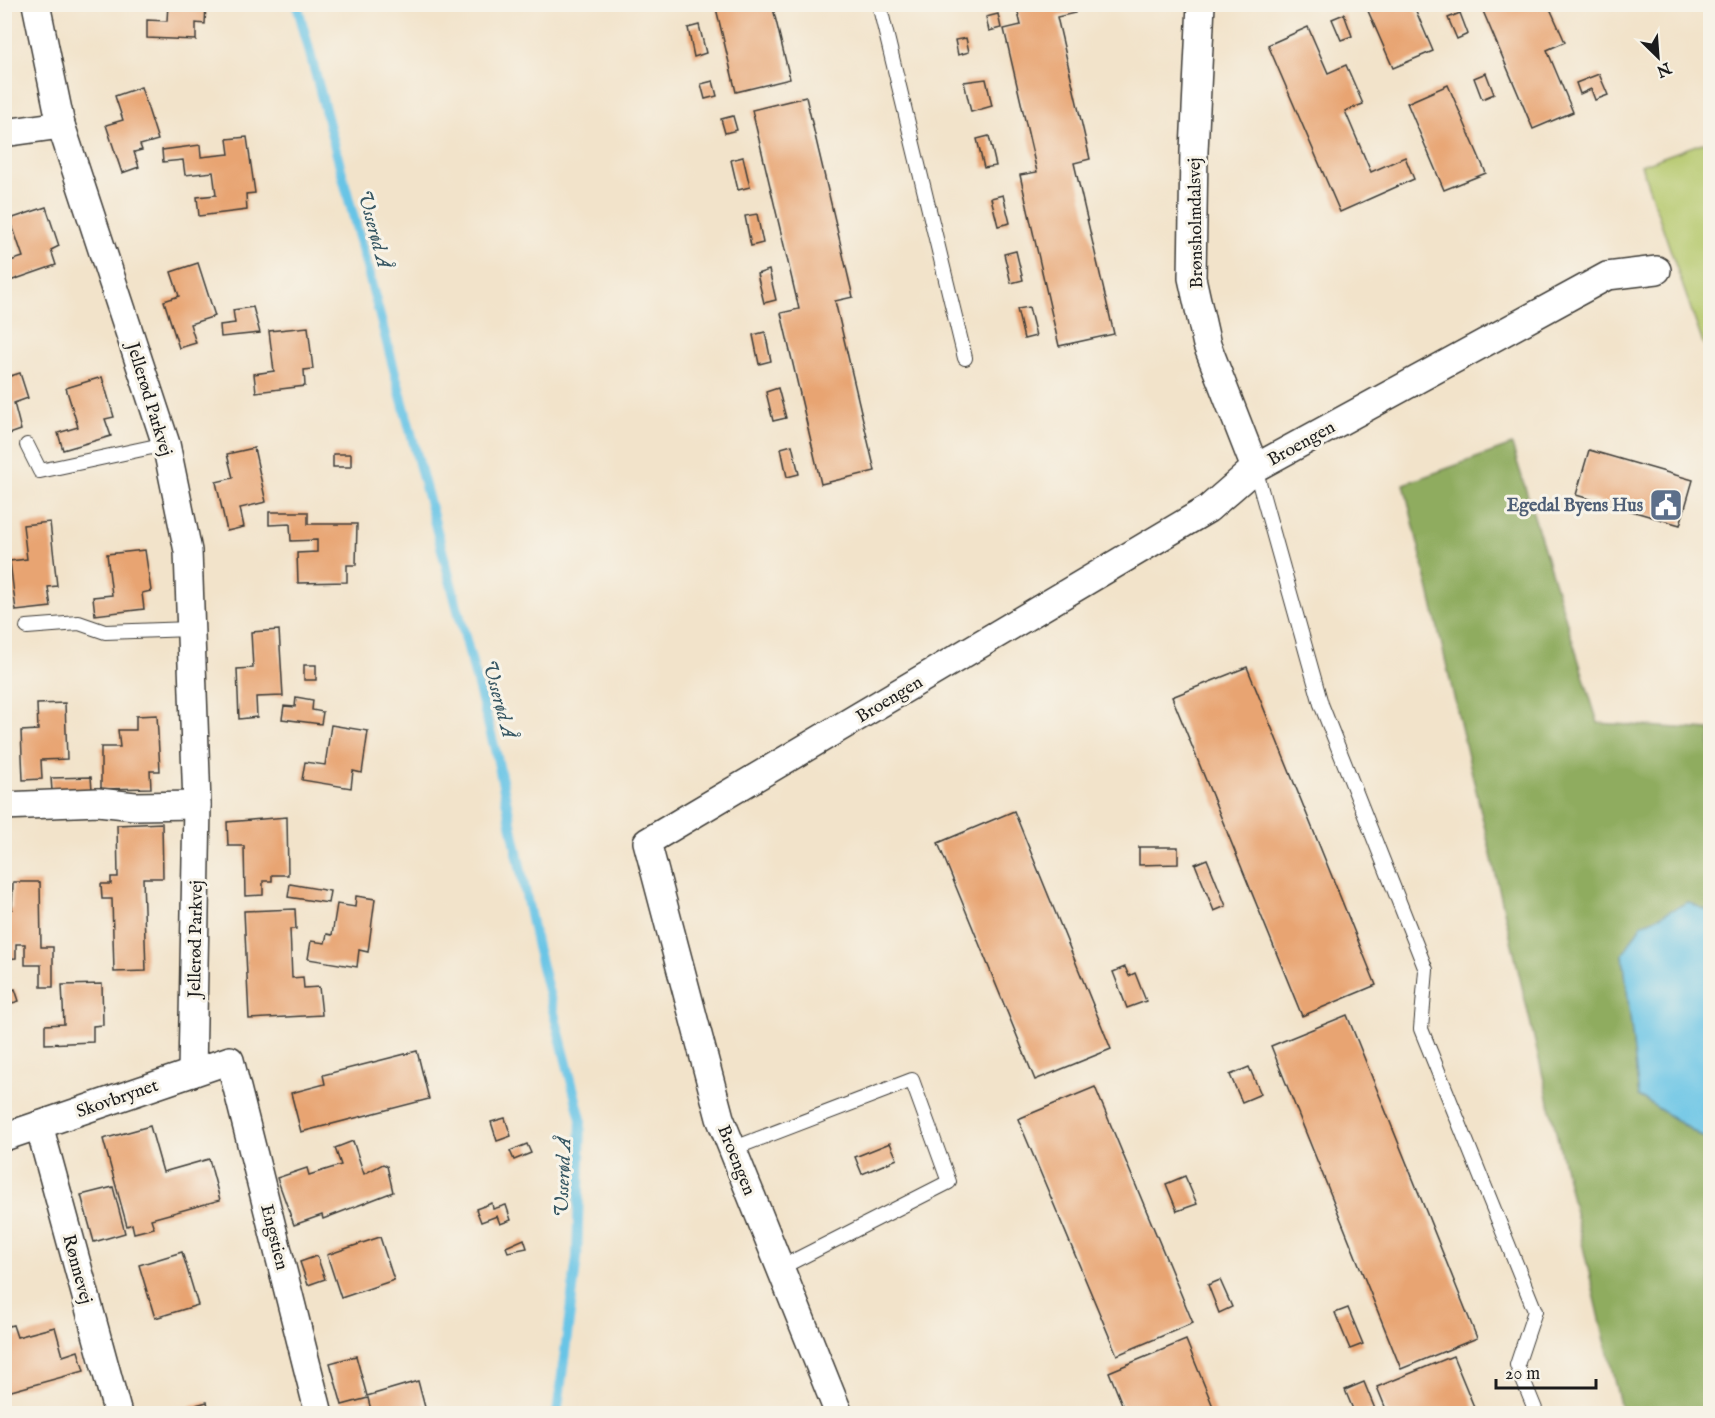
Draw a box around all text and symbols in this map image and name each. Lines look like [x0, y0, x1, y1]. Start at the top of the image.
north arrow [1628, 27, 1688, 87]
text: N [1653, 56, 1675, 81]
street label: Brønsholmdalsvej [1184, 157, 1209, 289]
water label: Usserød Å [351, 187, 398, 273]
street label: Jellerød Parkvej [120, 338, 177, 459]
street label: Broengen [1264, 416, 1340, 472]
public building icon: Egedal Byens Hus [1648, 487, 1684, 523]
place label: Egedal Byens Hus [1507, 495, 1644, 518]
water label: Usserød Å [476, 657, 523, 743]
street label: Broengen [852, 671, 928, 729]
street label: Jellerød Parkvej [184, 880, 209, 1000]
street label: Skovbrynet [73, 1075, 162, 1124]
street label: Broengen [711, 1122, 760, 1199]
water label: Usserød Å [548, 1135, 577, 1218]
street label: Engstien [254, 1202, 293, 1273]
street label: Rønnevej [56, 1232, 97, 1307]
scale bar [1496, 1352, 1596, 1390]
text: 20 m [1505, 1363, 1540, 1386]

